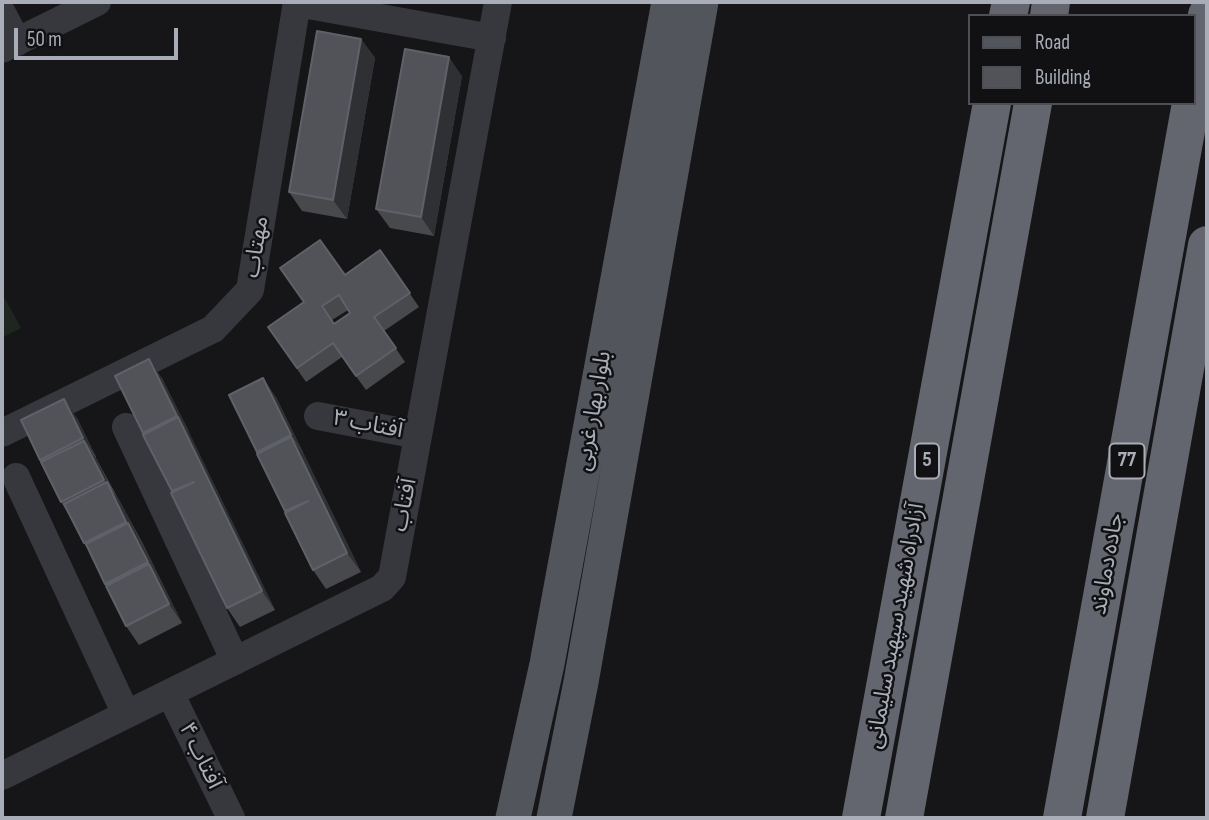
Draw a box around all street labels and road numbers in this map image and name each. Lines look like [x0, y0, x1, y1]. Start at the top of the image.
street label: مهتاب [239, 214, 275, 280]
street label: بلوار بهار غربی [570, 349, 618, 473]
street label: آفتاب ۳ [331, 405, 405, 445]
road number: 5 [915, 444, 939, 478]
road number: 77 [1110, 444, 1144, 478]
street label: آفتاب [386, 476, 424, 534]
street label: آزادراه شهید سپهبد سلیمانی [861, 501, 931, 751]
street label: جاده دماوند [1085, 511, 1131, 617]
street label: آفتاب ۴ [172, 718, 228, 794]

